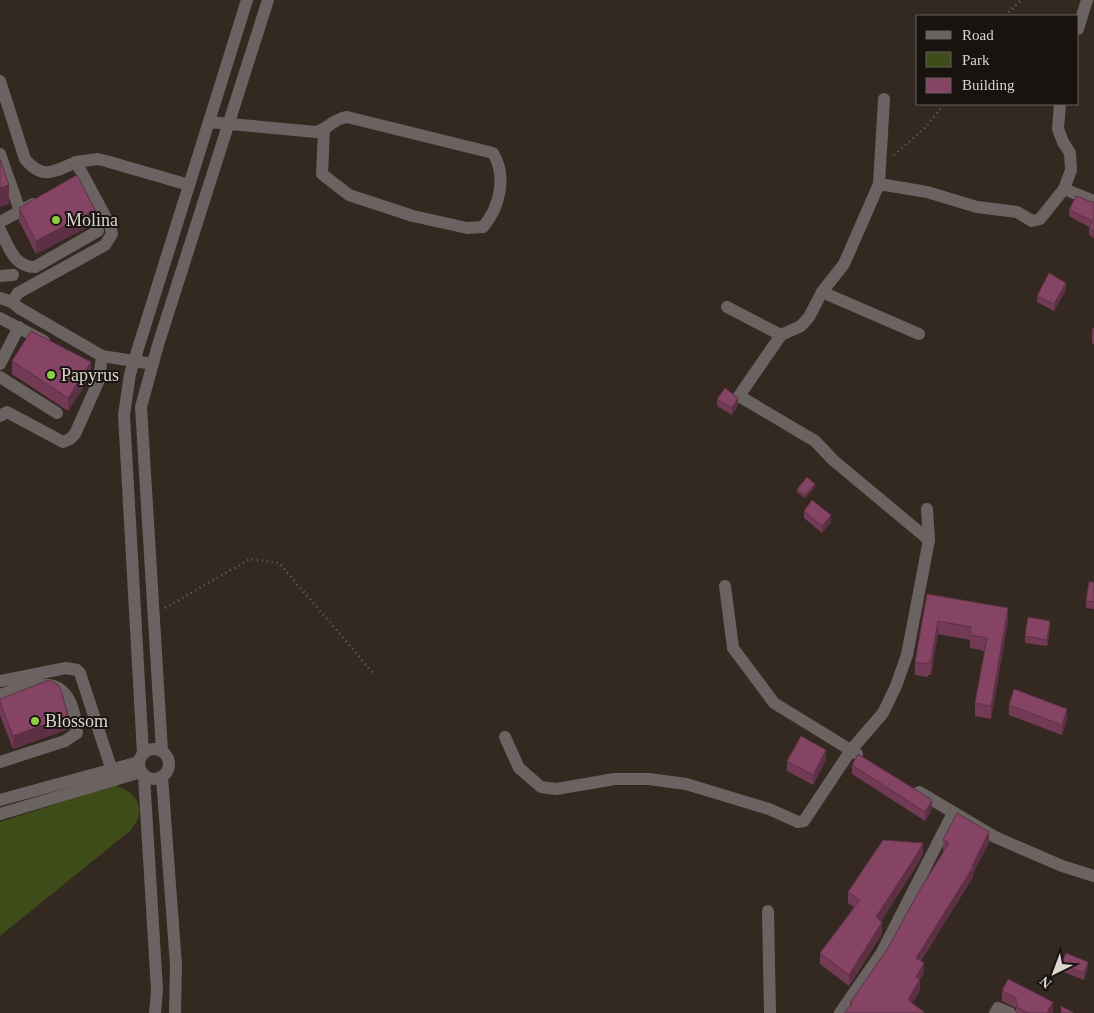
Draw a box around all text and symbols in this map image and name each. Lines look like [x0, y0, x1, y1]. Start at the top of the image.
legend [916, 15, 1079, 105]
text: Road [962, 27, 994, 43]
text: Park [962, 52, 990, 68]
text: Building [962, 77, 1015, 93]
place label: Molina [66, 210, 118, 230]
marker: Molina [50, 214, 62, 226]
place label: Papyrus [61, 365, 119, 385]
marker: Papyrus [45, 369, 57, 381]
place label: Blossom [45, 711, 108, 731]
marker: Blossom [29, 715, 41, 727]
north arrow [1029, 948, 1079, 998]
text: N [1037, 973, 1054, 991]

